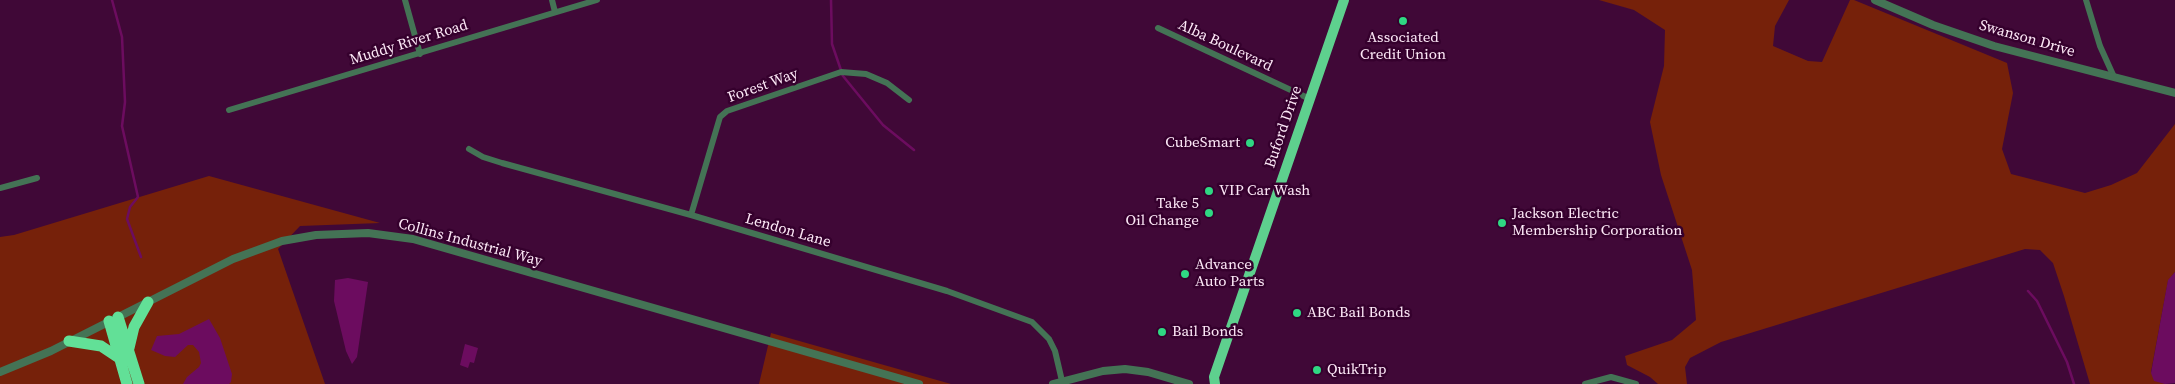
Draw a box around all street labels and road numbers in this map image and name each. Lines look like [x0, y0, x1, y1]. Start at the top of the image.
street label: Muddy River Road [348, 16, 470, 70]
street label: Alba Boulevard [1175, 16, 1275, 76]
street label: Swanson Drive [1977, 17, 2077, 61]
street label: Forest Way [725, 65, 801, 107]
street label: Buford Drive [1262, 84, 1306, 170]
street label: Lendon Lane [743, 210, 833, 252]
street label: Collins Industrial Way [396, 215, 544, 271]

